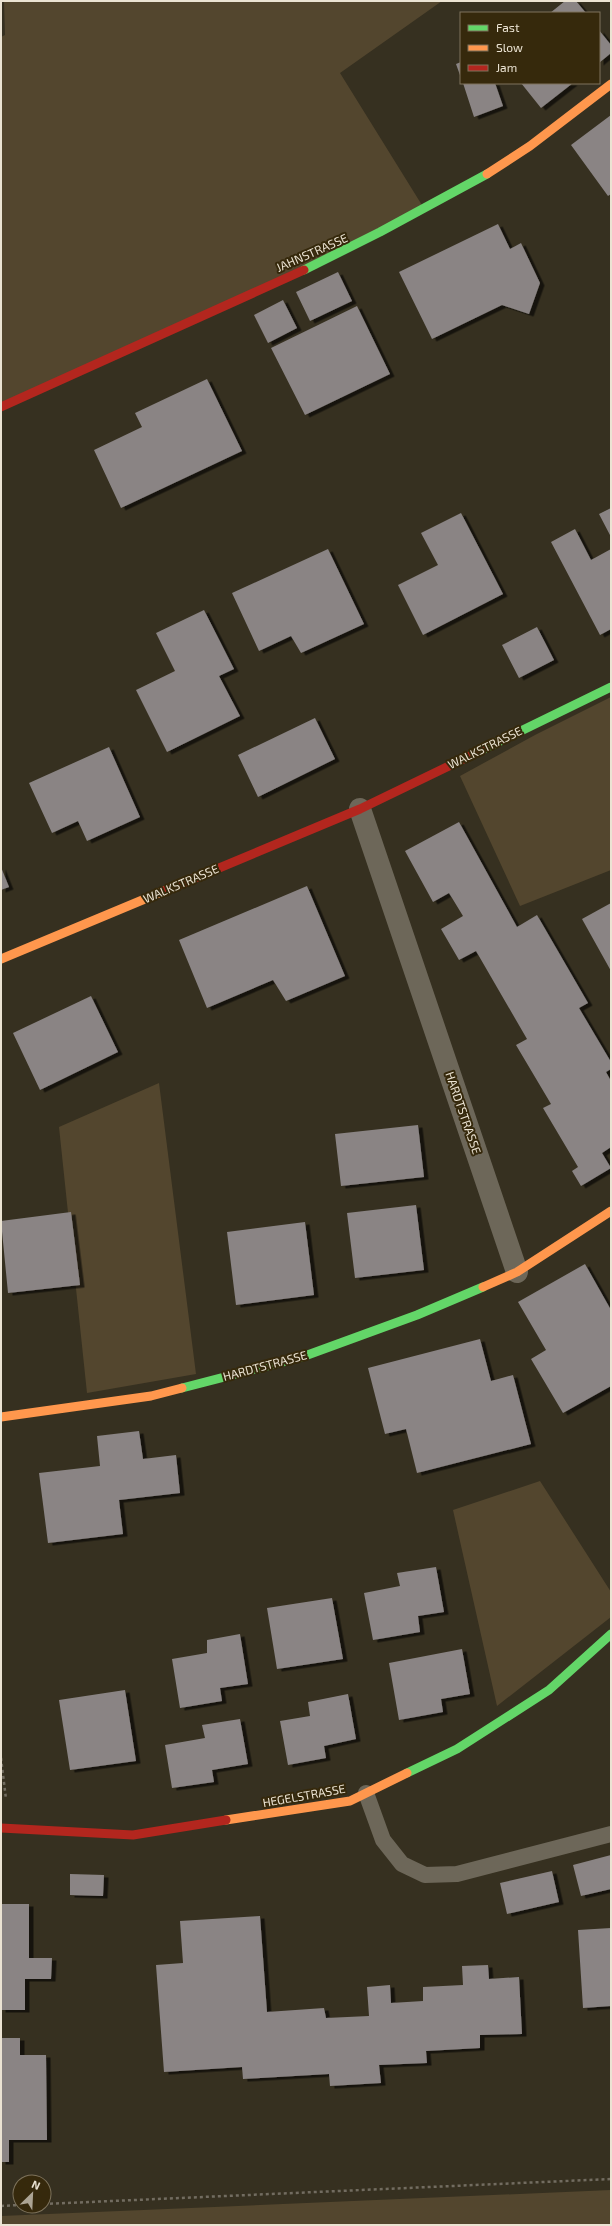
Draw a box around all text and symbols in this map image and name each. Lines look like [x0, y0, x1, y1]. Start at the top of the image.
legend [460, 12, 600, 84]
text: Fast [496, 20, 520, 34]
text: Slow [496, 40, 523, 54]
text: Jam [496, 60, 517, 74]
street label: JAHNSTRASSE [274, 230, 350, 274]
street label: WALKSTRASSE [445, 723, 524, 771]
street label: WALKSTRASSE [141, 861, 221, 905]
street label: HARDTSTRASSE [443, 1070, 485, 1156]
street label: HARDTSTRASSE [221, 1347, 309, 1383]
street label: HEGELSTRASSE [261, 1781, 347, 1809]
north arrow [12, 2174, 52, 2214]
text: N [30, 2177, 43, 2192]

